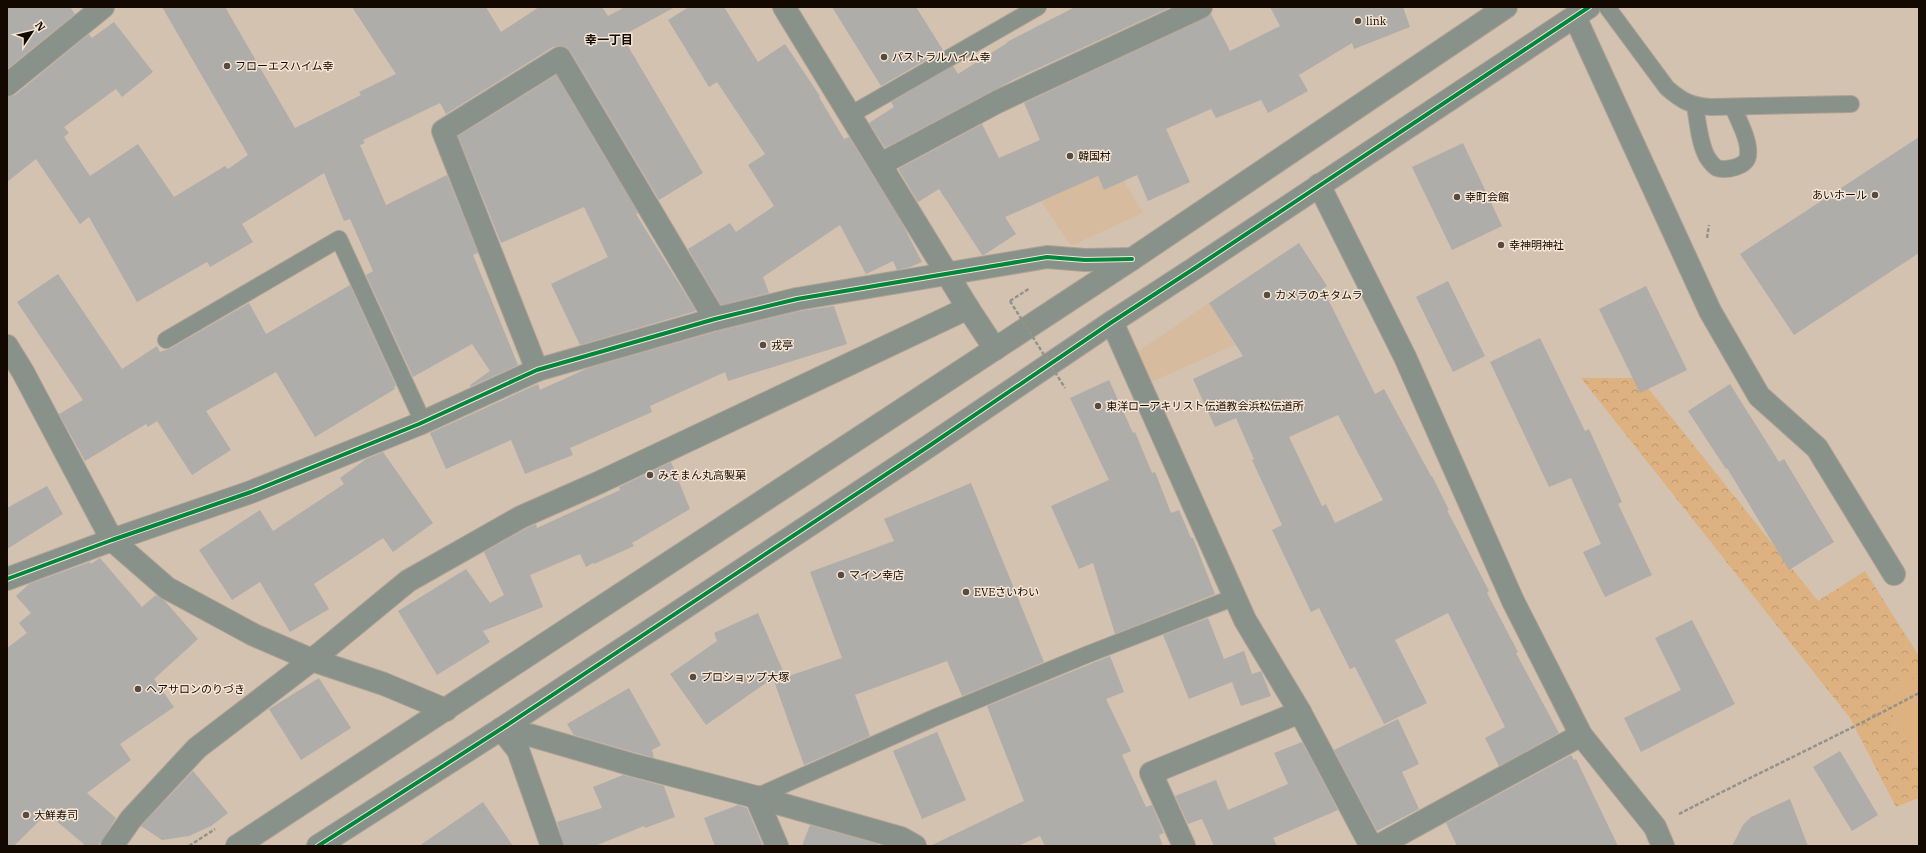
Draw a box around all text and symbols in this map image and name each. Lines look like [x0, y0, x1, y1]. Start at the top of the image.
north arrow [12, 12, 52, 52]
place label: link [1366, 14, 1387, 28]
marker: link [1353, 16, 1363, 26]
text: N [32, 19, 49, 34]
district label: 幸一丁目 [585, 32, 633, 47]
place label: パストラルハイム幸 [892, 50, 991, 64]
marker: パストラルハイム幸 [879, 52, 889, 62]
place label: フローエスハイム幸 [235, 59, 334, 73]
marker: フローエスハイム幸 [222, 61, 232, 71]
place label: 韓国村 [1078, 149, 1111, 163]
marker: 韓国村 [1065, 151, 1075, 161]
place label: あいホール [1812, 188, 1867, 202]
place label: 幸町会館 [1465, 190, 1509, 204]
marker: あいホール [1870, 190, 1880, 200]
marker: 幸町会館 [1452, 192, 1462, 202]
place label: 幸神明神社 [1509, 238, 1564, 252]
marker: 幸神明神社 [1496, 240, 1506, 250]
place label: カメラのキタムラ [1275, 288, 1362, 302]
marker: カメラのキタムラ [1262, 290, 1272, 300]
place label: 戎亭 [771, 338, 793, 352]
marker: 戎亭 [758, 340, 768, 350]
place label: 東洋ローアキリスト伝道教会浜松伝道所 [1106, 399, 1305, 413]
marker: 東洋ローアキリスト伝道教会浜松伝道所 [1093, 401, 1103, 411]
place label: みそまん丸高製菓 [658, 468, 746, 482]
marker: みそまん丸高製菓 [645, 470, 655, 480]
place label: マイン幸店 [849, 568, 904, 582]
marker: マイン幸店 [836, 570, 846, 580]
place label: EVEさいわい [974, 585, 1039, 599]
marker: EVEさいわい [961, 587, 971, 597]
place label: プロショップ大塚 [701, 670, 789, 684]
marker: プロショップ大塚 [688, 672, 698, 682]
place label: ヘアサロンのりづき [146, 682, 245, 696]
marker: ヘアサロンのりづき [133, 684, 143, 694]
place label: 大鮮寿司 [34, 808, 78, 822]
marker: 大鮮寿司 [21, 810, 31, 820]

